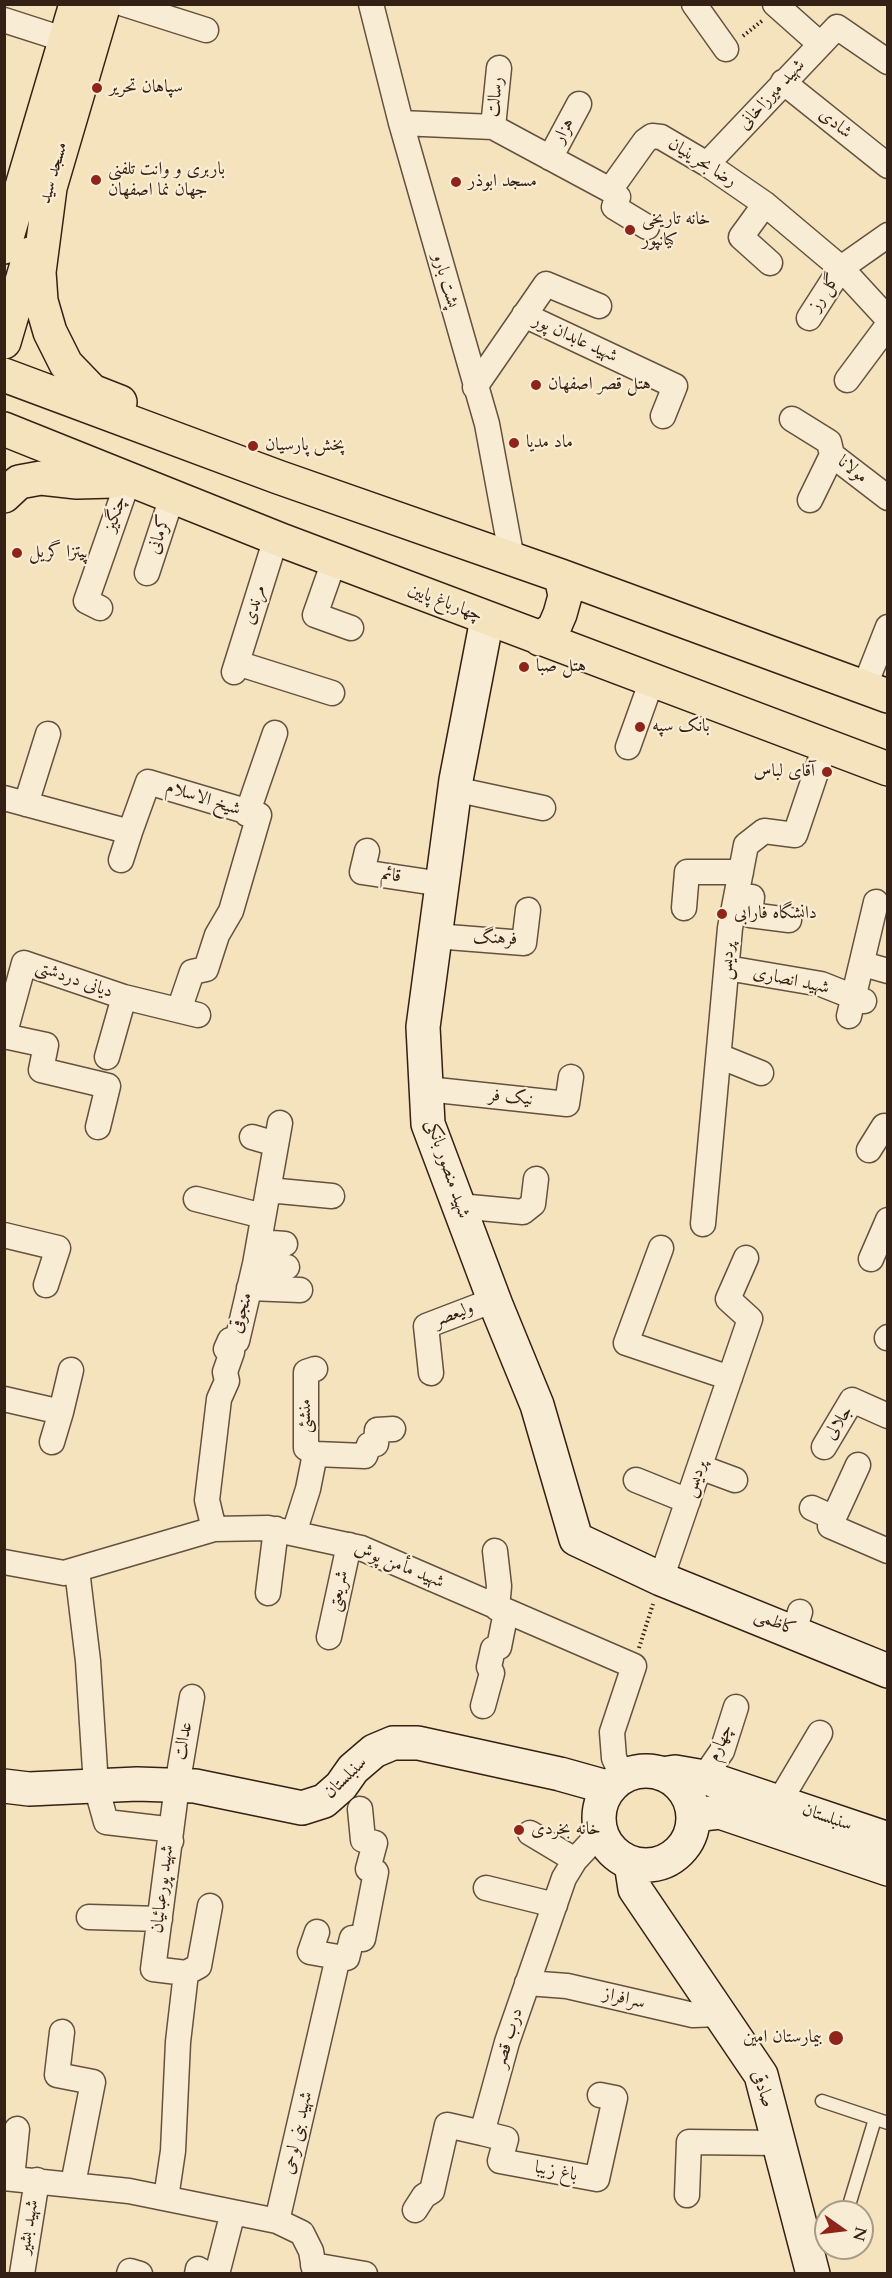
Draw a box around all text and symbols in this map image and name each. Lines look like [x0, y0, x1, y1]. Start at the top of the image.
street label: شهید میرزاخانی [734, 55, 810, 135]
street label: رسالت [483, 76, 509, 118]
place label: سپاهان تحریر [109, 77, 183, 99]
marker: سپاهان تحریر [90, 81, 104, 95]
street label: شادی [814, 104, 856, 144]
street label: هزار [549, 115, 579, 147]
street label: رضا بحرینیان [664, 133, 740, 193]
street label: مسجد سید [35, 140, 73, 206]
place label: باربری و وانت تلفنی جهان نما اصفهان [108, 159, 225, 201]
place label: مسجد ابوذر [468, 171, 537, 193]
marker: باربری و وانت تلفنی جهان نما اصفهان [89, 173, 103, 187]
marker: مسجد ابوذر [449, 175, 463, 189]
place label: خانه تاریخی کیانپور [642, 209, 710, 252]
marker: خانه تاریخی کیانپور [623, 223, 637, 237]
street label: پشت بارو [427, 251, 463, 311]
street label: گل رز [805, 270, 845, 316]
street label: شهید عابدان پور [529, 310, 621, 368]
place label: هتل قصر اصفهان [548, 374, 651, 396]
marker: هتل قصر اصفهان [529, 378, 543, 392]
place label: ماد مدیا [526, 432, 573, 454]
place label: پخش پارسیان [265, 435, 345, 457]
marker: ماد مدیا [507, 436, 521, 450]
marker: پخش پارسیان [246, 439, 260, 453]
street label: مولانا [833, 452, 871, 488]
street label: چنگیز [100, 493, 132, 535]
street label: کرمانی [144, 513, 176, 557]
place label: پیتزا گریل [29, 542, 88, 564]
marker: پیتزا گریل [10, 546, 24, 560]
street label: چهارباغ پایین [405, 579, 485, 627]
street label: مرندی [239, 583, 271, 627]
place label: هتل صبا [536, 656, 586, 678]
marker: هتل صبا [517, 660, 531, 674]
place label: بانک سپه [652, 716, 710, 738]
marker: بانک سپه [633, 720, 647, 734]
place label: آقای لباس [754, 761, 815, 783]
marker: آقای لباس [820, 765, 834, 779]
street label: شیخ الاسلام [163, 777, 243, 821]
street label: قائم [379, 864, 403, 888]
place label: دانشگاه فارابی [734, 903, 817, 925]
marker: دانشگاه فارابی [715, 907, 729, 921]
street label: فرهنگ [472, 927, 518, 951]
street label: پردیس [716, 941, 740, 981]
street label: دیانی دردشتی [32, 957, 116, 1003]
street label: شهید انصاری [751, 962, 831, 1000]
street label: نیک فر [488, 1085, 534, 1111]
street label: شهید منصور بانکی [420, 1117, 474, 1221]
street label: منجوقی [226, 1290, 258, 1336]
street label: ولیعصر [431, 1298, 477, 1332]
street label: منشئی [295, 1399, 317, 1433]
street label: جلالی [820, 1402, 858, 1444]
street label: پردیس [680, 1458, 712, 1500]
street label: شهید مأمن پوش [351, 1538, 447, 1594]
street label: شریعتی [324, 1568, 354, 1614]
street label: کاظمی [751, 1605, 799, 1641]
street label: عدالت [170, 1720, 198, 1762]
street label: چهارم [703, 1721, 739, 1765]
street label: سنبلستان [320, 1752, 372, 1804]
street label: سنبلستان [799, 1799, 855, 1837]
place label: خانه بخردی [531, 1819, 601, 1841]
marker: خانه بخردی [512, 1823, 526, 1837]
street label: شهید پورعبائیان [147, 1844, 179, 1934]
street label: سرافراز [601, 1984, 647, 2014]
street label: درب قصر [490, 2006, 528, 2070]
place label: بیمارستان امین [743, 2027, 822, 2049]
marker: بیمارستان امین [827, 2029, 845, 2047]
street label: صادقی [746, 2068, 778, 2110]
street label: شهید بنی لوحی [278, 2089, 318, 2177]
street label: باغ زیبا [533, 2157, 579, 2187]
street label: شهید بشیر [14, 2198, 44, 2256]
north arrow [814, 2200, 874, 2260]
text: N [847, 2224, 872, 2243]

